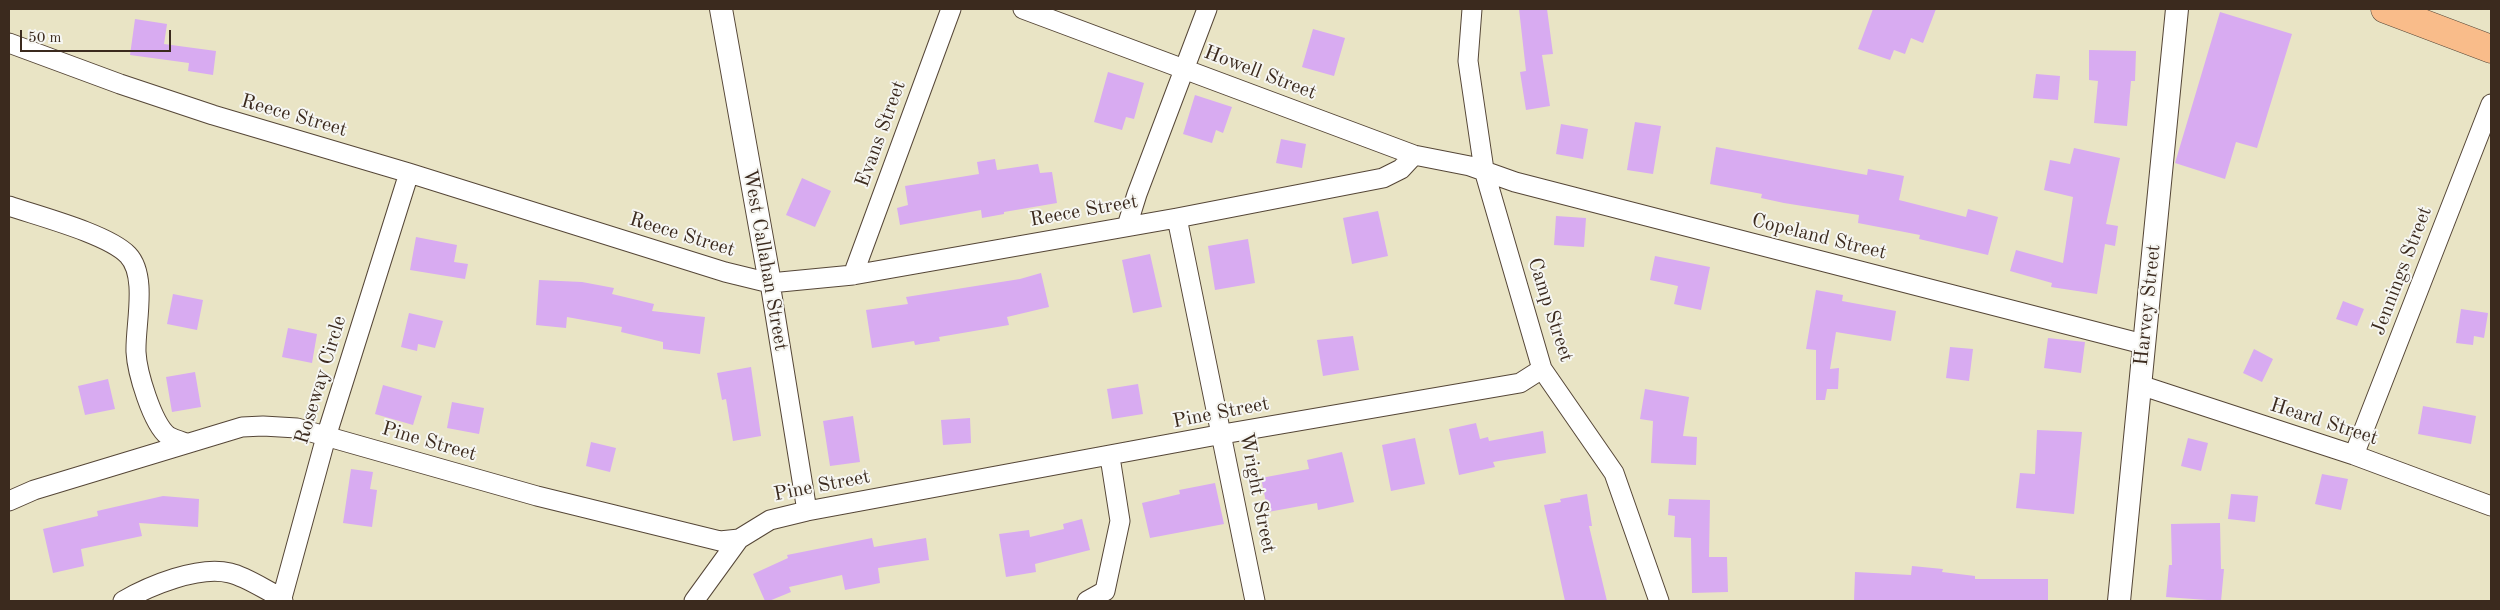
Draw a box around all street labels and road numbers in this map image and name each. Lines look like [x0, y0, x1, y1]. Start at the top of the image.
street label: Howell Street [1200, 41, 1320, 105]
street label: Evans Street [851, 77, 911, 191]
street label: Reece Street [238, 89, 350, 143]
street label: West Callahan Street [737, 167, 793, 353]
street label: Reece Street [1028, 190, 1140, 232]
street label: Jennings Street [2366, 203, 2438, 339]
street label: Reece Street [626, 208, 738, 262]
street label: Copeland Street [1749, 209, 1889, 265]
street label: Harvey Street [2130, 243, 2166, 367]
street label: Camp Street [1522, 255, 1578, 365]
street label: Roseway Circle [290, 313, 352, 447]
street label: Pine Street [1171, 392, 1271, 434]
street label: Heard Street [2267, 393, 2381, 451]
street label: Pine Street [379, 417, 479, 467]
street label: Wright Street [1234, 431, 1280, 555]
street label: Pine Street [772, 465, 872, 507]

